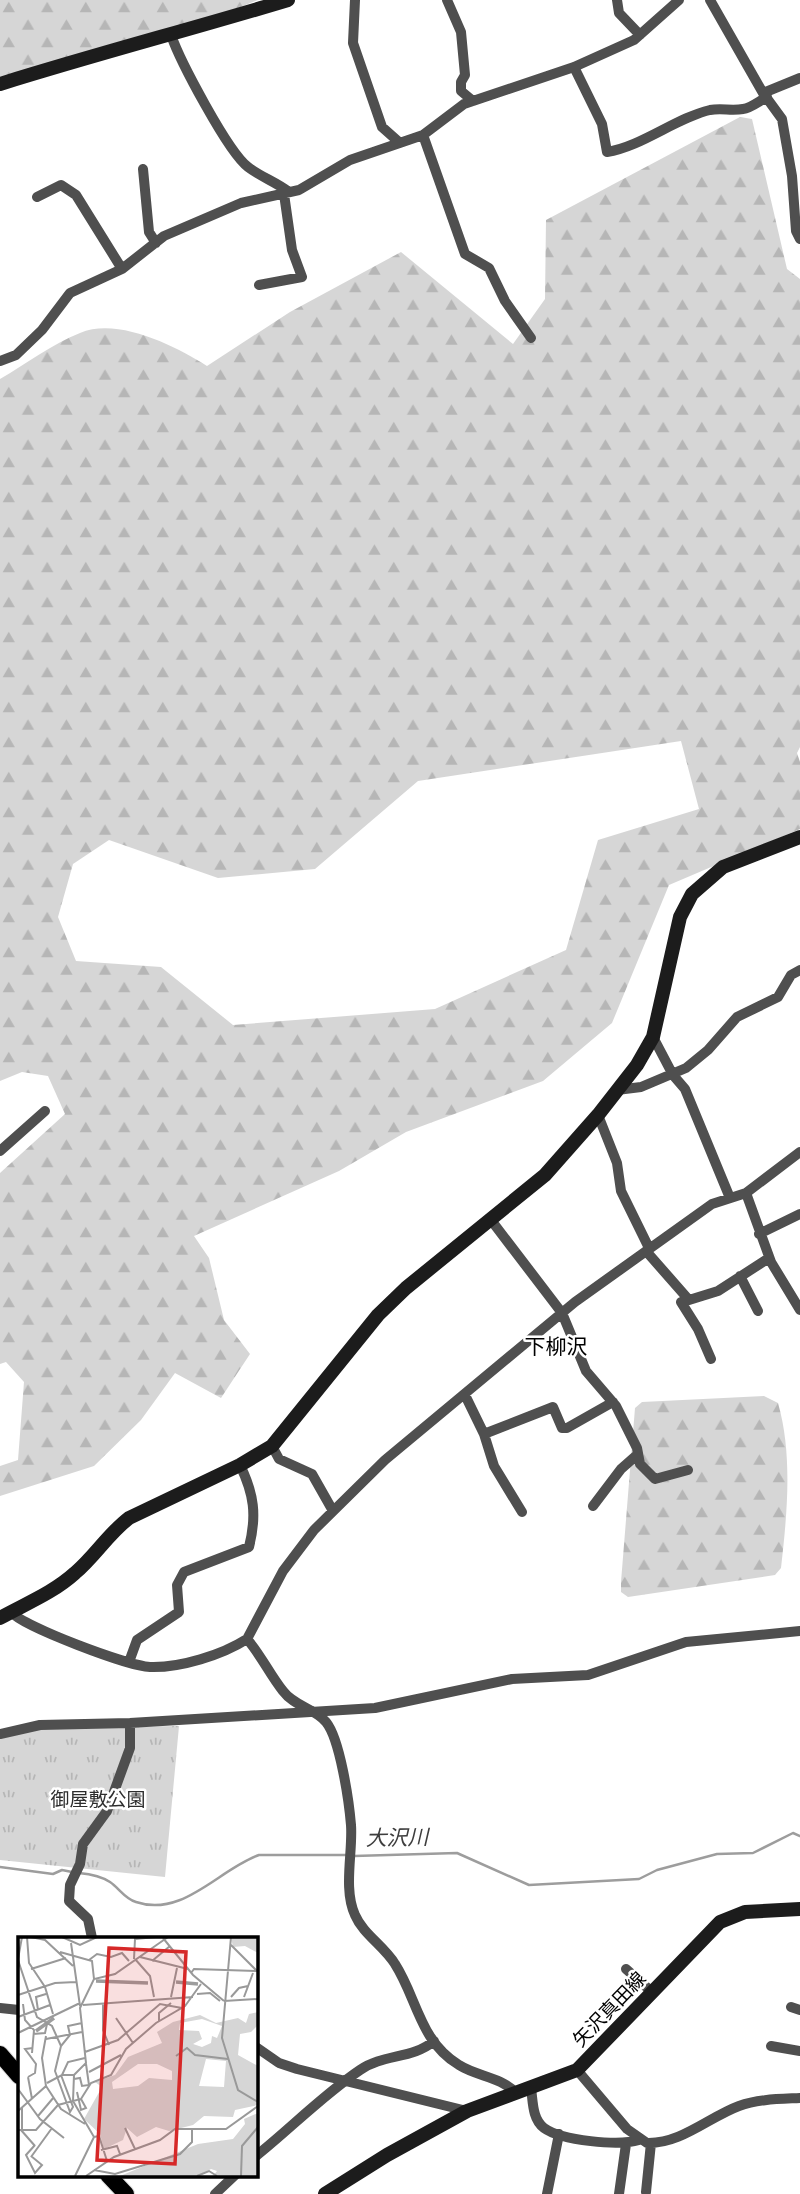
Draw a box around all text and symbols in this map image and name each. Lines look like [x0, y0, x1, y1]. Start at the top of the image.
district label: 下柳沢 [525, 1333, 588, 1359]
park label: 御屋敷公園 [50, 1787, 146, 1810]
water label: 大沢川 [365, 1823, 431, 1851]
inset map [18, 1937, 257, 2176]
street label: 矢沢真田線 [567, 1966, 650, 2051]

